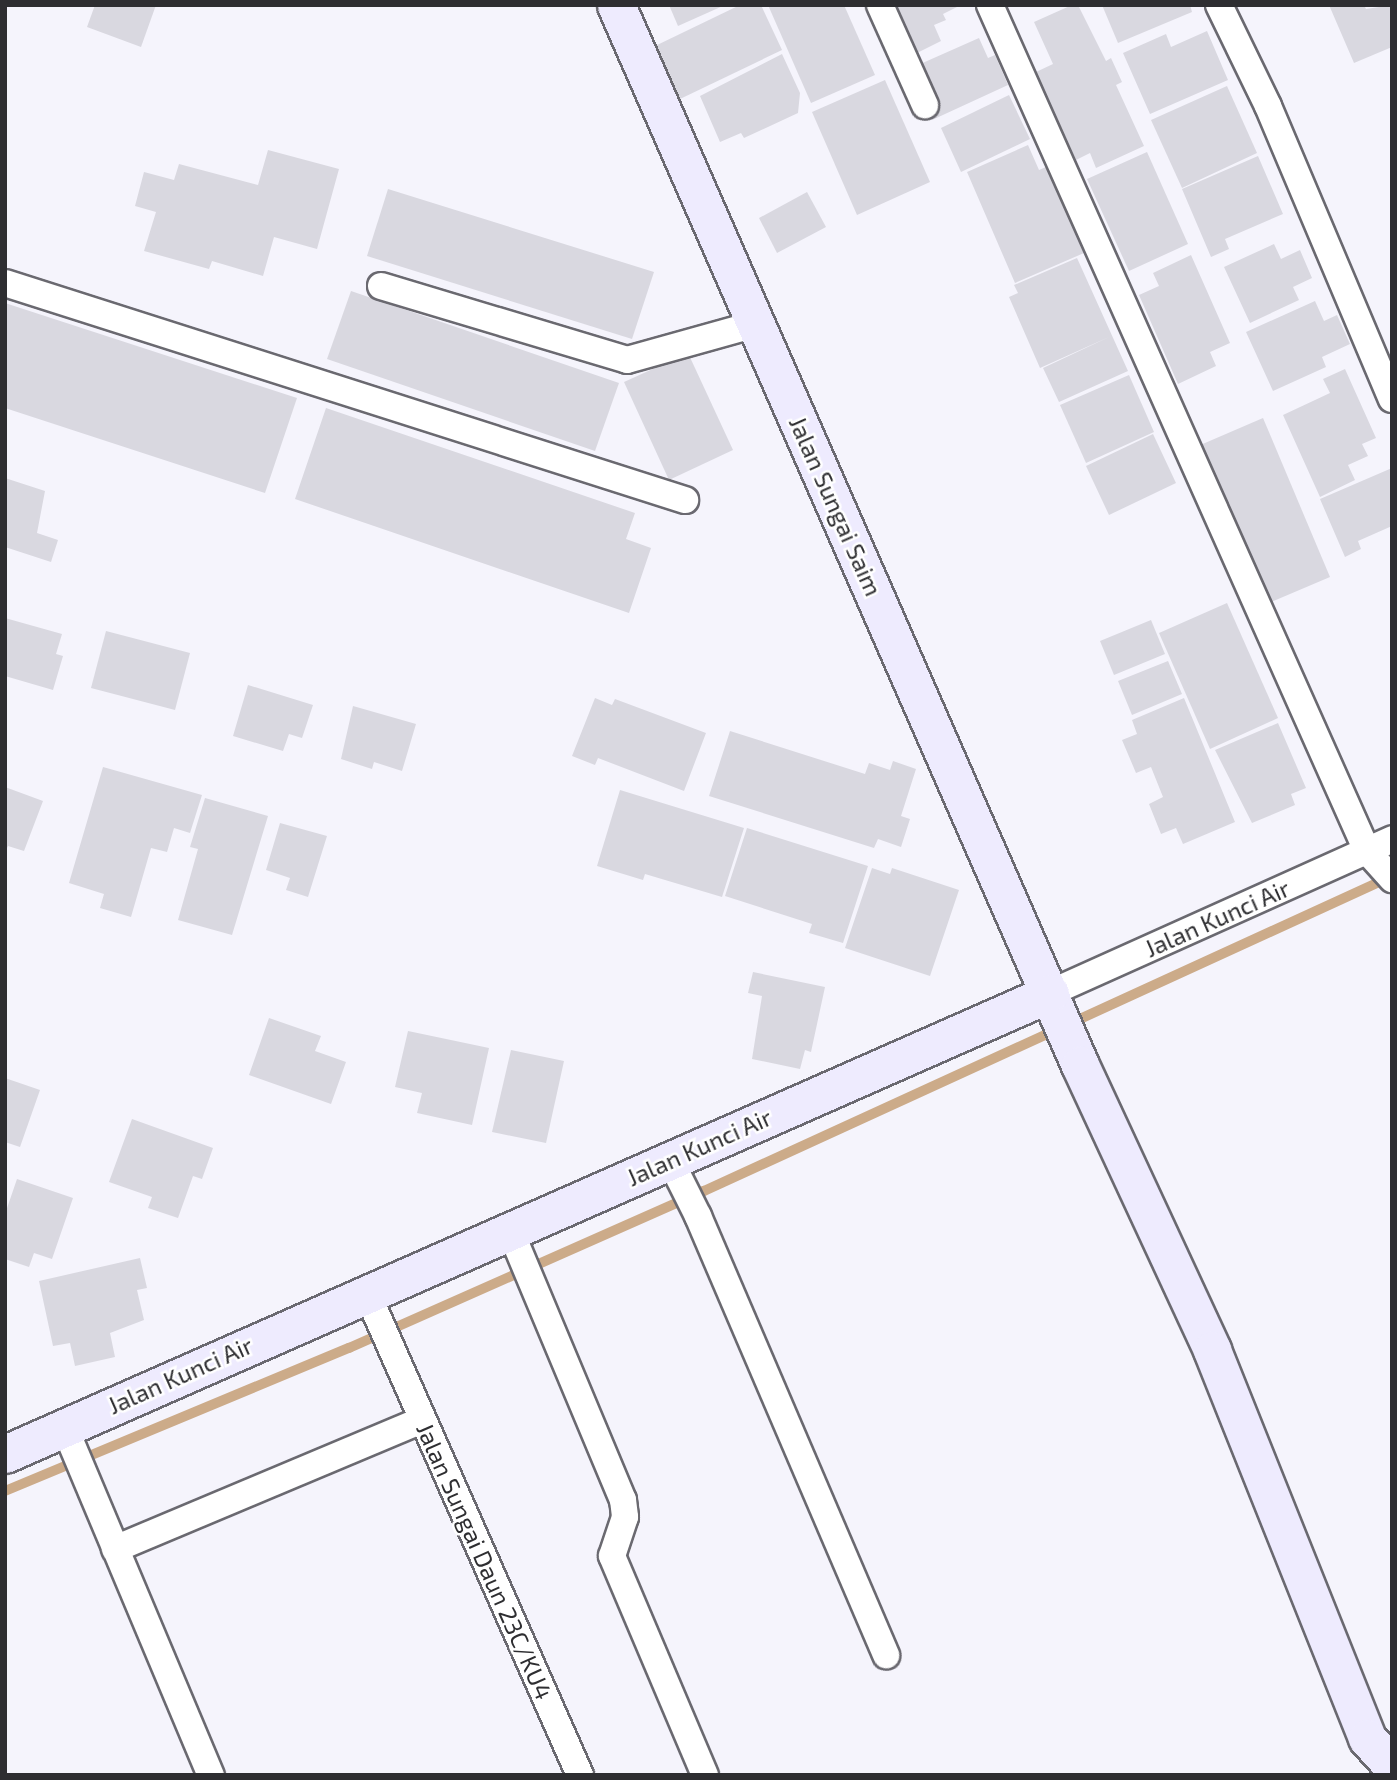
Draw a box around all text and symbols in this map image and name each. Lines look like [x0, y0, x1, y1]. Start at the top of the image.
street label: Jalan Sungai Saim [784, 412, 888, 600]
street label: Jalan Kunci Air [1140, 873, 1294, 963]
street label: Jalan Kunci Air [622, 1102, 776, 1192]
street label: Jalan Kunci Air [103, 1330, 257, 1420]
street label: Jalan Sungai Daun 23C/KU4 [411, 1418, 559, 1704]

